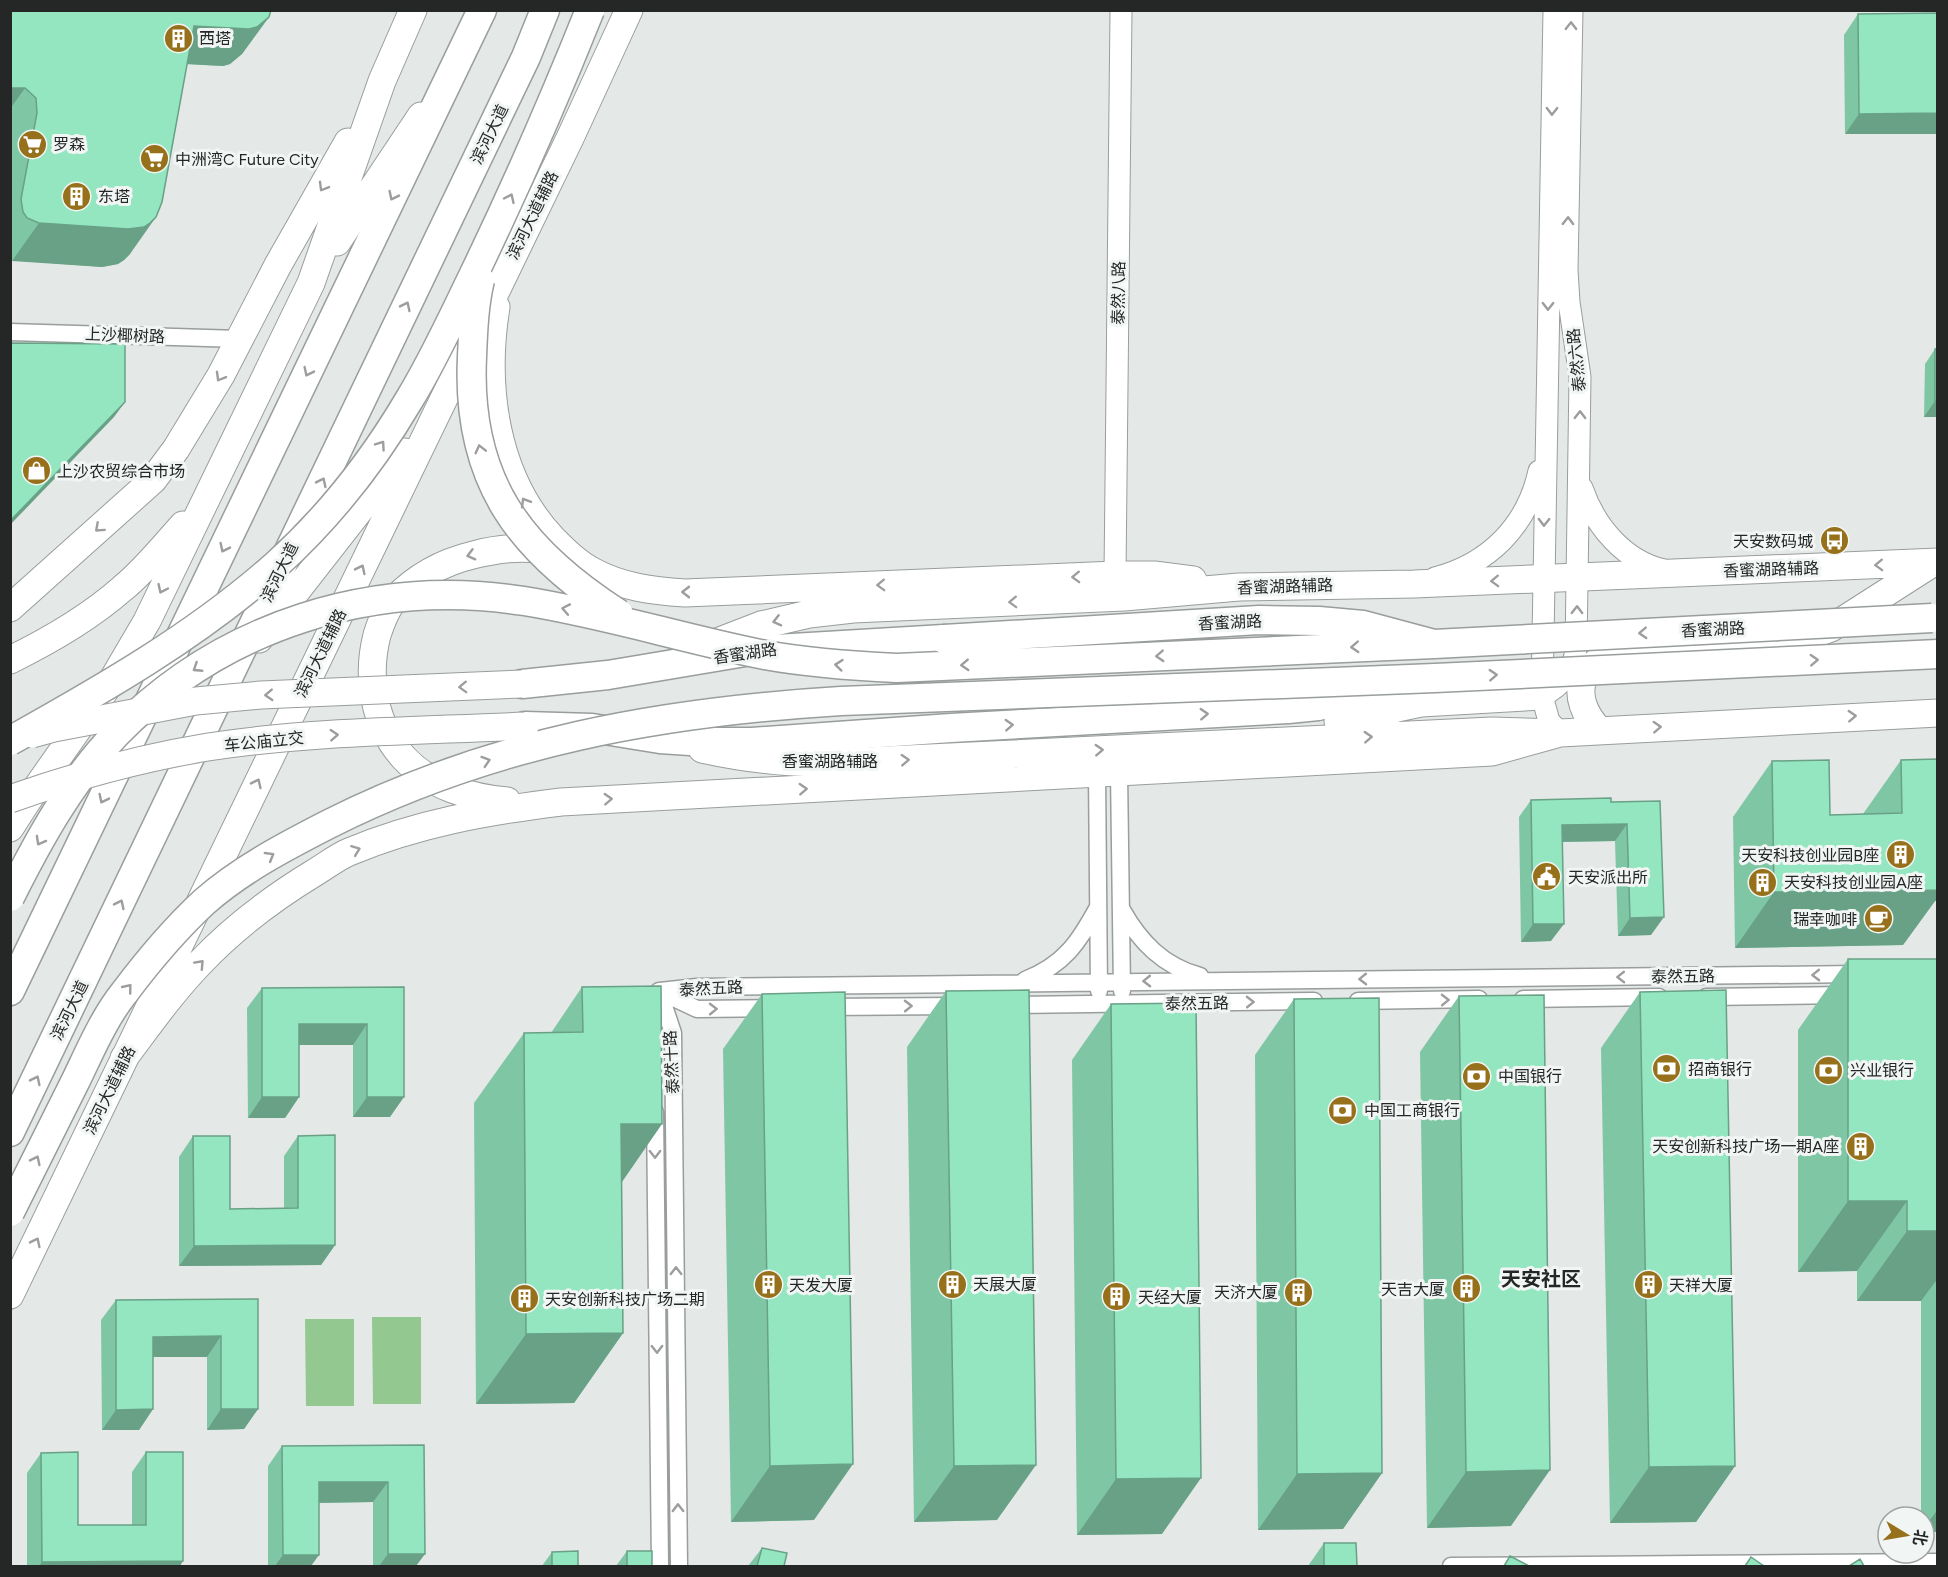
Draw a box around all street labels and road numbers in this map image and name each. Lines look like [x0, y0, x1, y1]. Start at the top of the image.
street label: 滨河大道 [467, 101, 512, 167]
street label: 滨河大道辅路 [503, 168, 562, 263]
street label: 泰然八路 [1108, 261, 1129, 325]
street label: 上沙椰树路 [85, 325, 165, 346]
street label: 泰然六路 [1564, 327, 1589, 393]
street label: 滨河大道 [257, 539, 302, 605]
street label: 香蜜湖路辅路 [1723, 558, 1819, 581]
street label: 香蜜湖路辅路 [1237, 575, 1333, 598]
street label: 滨河大道辅路 [291, 606, 350, 701]
street label: 香蜜湖路 [1198, 611, 1262, 634]
street label: 香蜜湖路 [1681, 618, 1745, 641]
street label: 香蜜湖路 [712, 640, 778, 667]
street label: 车公庙立交 [223, 728, 305, 755]
street label: 香蜜湖路辅路 [782, 752, 878, 771]
street label: 泰然五路 [1651, 966, 1715, 987]
street label: 滨河大道 [47, 977, 92, 1043]
street label: 泰然五路 [679, 977, 743, 1000]
street label: 泰然五路 [1165, 993, 1229, 1014]
street label: 泰然十路 [660, 1030, 683, 1094]
street label: 滨河大道辅路 [80, 1043, 139, 1138]

